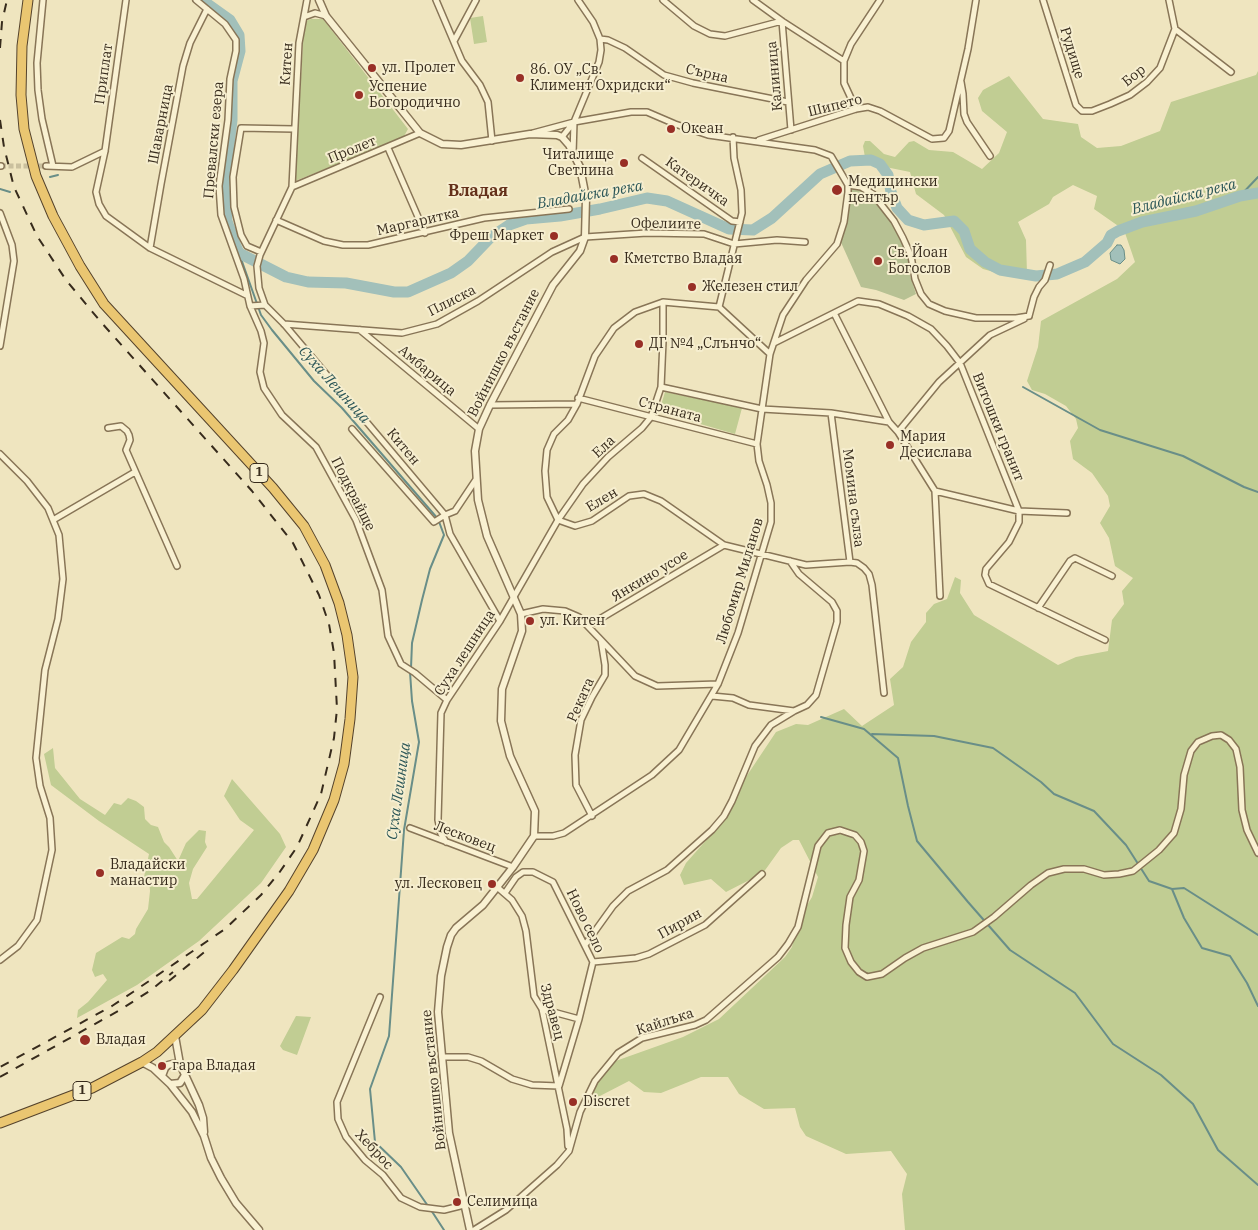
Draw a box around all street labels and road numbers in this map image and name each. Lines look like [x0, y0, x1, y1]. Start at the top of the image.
street label: Рудище [1056, 25, 1088, 81]
street label: Калиница [764, 40, 786, 112]
street label: Приплат [91, 42, 117, 106]
street label: Китен [277, 42, 297, 86]
street label: Сърна [684, 61, 730, 87]
street label: Бор [1119, 62, 1149, 90]
street label: Превалски езера [201, 81, 227, 199]
street label: Шаварница [145, 83, 177, 165]
street label: Шипето [806, 91, 864, 121]
street label: Пролет [325, 133, 379, 167]
street label: Катеричка [662, 154, 732, 210]
street label: Маргаритка [375, 204, 461, 240]
street label: Офелиите [631, 215, 701, 233]
street label: Плиска [425, 282, 479, 320]
street label: Войнишко въстание [464, 286, 544, 420]
street label: Амбарица [395, 342, 459, 400]
street label: Витошки гранит [969, 370, 1027, 484]
street label: Страната [637, 394, 703, 426]
street label: Китен [383, 425, 423, 469]
street label: Ела [589, 432, 619, 462]
street label: Момина сълза [839, 448, 867, 548]
street label: Подкрайще [327, 454, 379, 534]
road number: 1 [250, 463, 268, 482]
street label: Елен [583, 484, 621, 516]
street label: Любомир Миланов [713, 516, 767, 646]
street label: Янкино усое [609, 547, 691, 605]
street label: Суха лешница [431, 607, 499, 699]
street label: Реката [564, 675, 598, 725]
street label: Лесковец [432, 818, 498, 856]
street label: Ново село [562, 886, 608, 956]
street label: Пирин [655, 905, 705, 943]
street label: Здравец [536, 982, 568, 1042]
street label: Кайлъка [634, 1005, 696, 1039]
street label: Войнишко въстание [418, 1009, 450, 1151]
road number: 1 [73, 1082, 91, 1100]
street label: Хеброс [351, 1127, 397, 1173]

